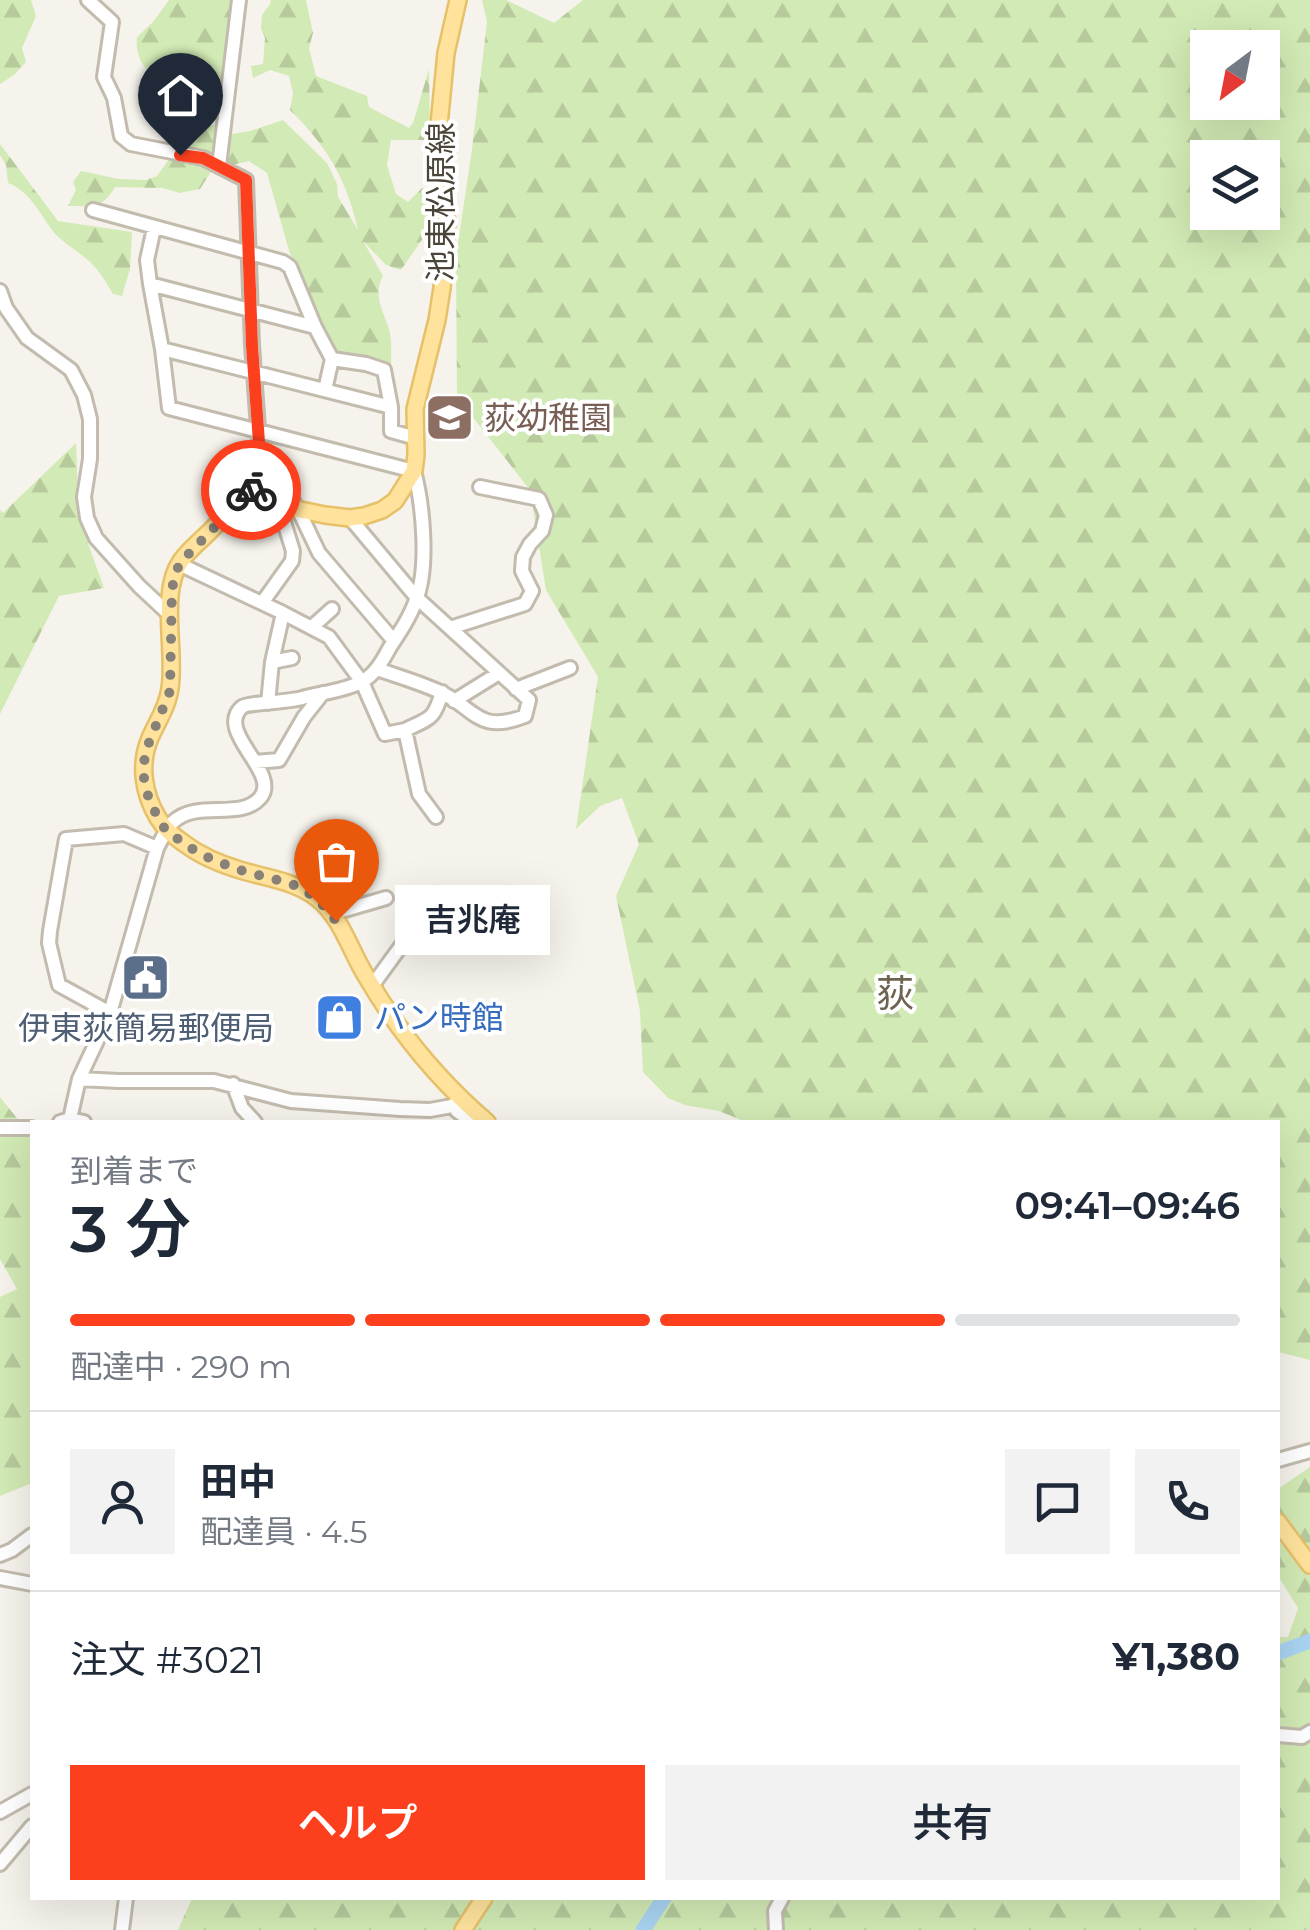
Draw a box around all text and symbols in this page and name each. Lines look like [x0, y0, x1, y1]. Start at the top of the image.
north arrow [1190, 30, 1280, 120]
map controls [1190, 30, 1280, 230]
pin [138, 53, 223, 156]
icon: home [153, 68, 208, 123]
street label: 池東松原線 [421, 122, 460, 282]
button: layers [1190, 140, 1280, 230]
school or university icon: 荻幼稚園 [423, 391, 475, 443]
place label: 荻幼稚園 [484, 398, 612, 437]
courier [201, 440, 301, 540]
icon: bike [224, 463, 279, 518]
pin [294, 819, 379, 922]
icon: bag [309, 834, 364, 889]
callout: 吉兆庵 [396, 886, 551, 956]
text: 吉兆庵 [424, 900, 521, 939]
public building icon: 伊東荻簡易郵便局 [120, 951, 172, 1003]
district label: 荻 [876, 970, 914, 1017]
shop icon: パン時館 [313, 991, 365, 1043]
place label: パン時館 [374, 998, 504, 1037]
place label: 伊東荻簡易郵便局 [18, 1008, 274, 1047]
text: 到着まで [70, 1151, 198, 1190]
text: 09:41–09:46 [1014, 1182, 1240, 1229]
text: 3 分 [70, 1189, 191, 1268]
text: 配達中 · 290 m [70, 1347, 292, 1386]
button: person [70, 1449, 175, 1554]
button: chat [1005, 1449, 1110, 1554]
button: phone [1135, 1449, 1240, 1554]
text: 田中 [200, 1458, 276, 1505]
text: 配達員 · 4.5 [200, 1512, 368, 1551]
text: ¥1,380 [1112, 1633, 1240, 1680]
text: 注文 #3021 [70, 1636, 264, 1683]
button: ヘルプ [70, 1765, 645, 1880]
button: 共有 [665, 1765, 1240, 1880]

